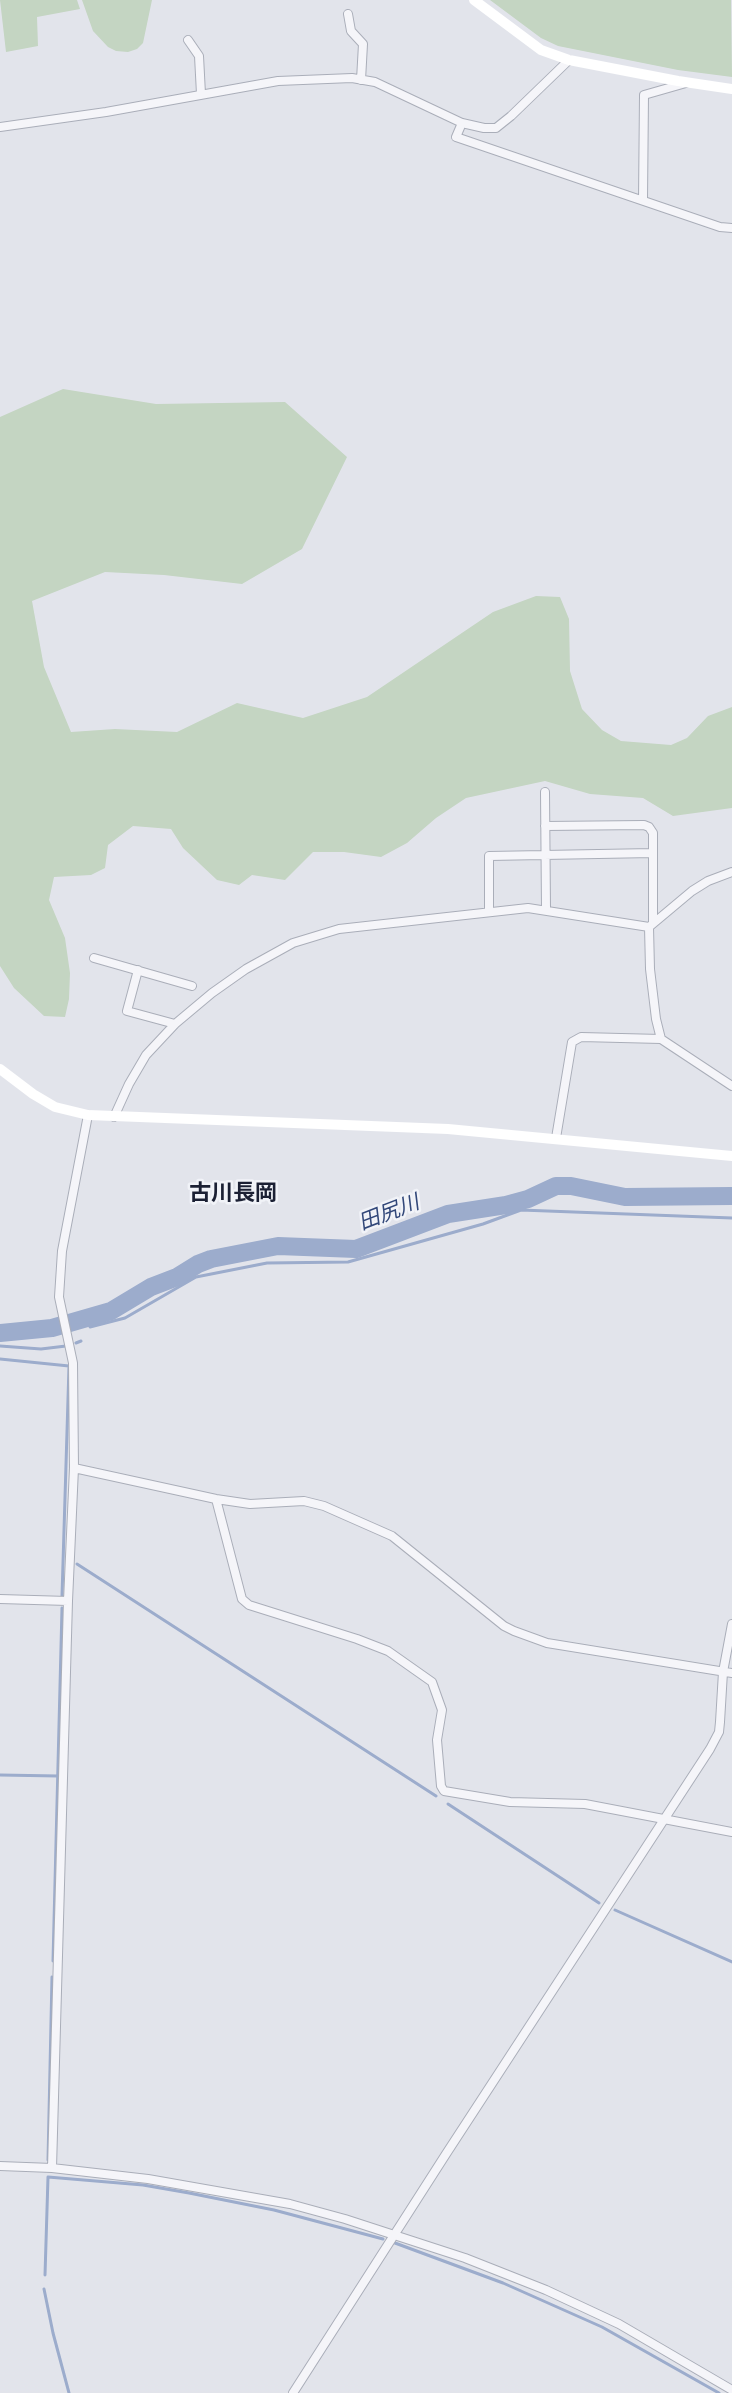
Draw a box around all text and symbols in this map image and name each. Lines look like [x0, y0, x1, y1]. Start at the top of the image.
district label: 古川長岡 [189, 1181, 277, 1207]
water label: 田尻川 [355, 1190, 423, 1236]

